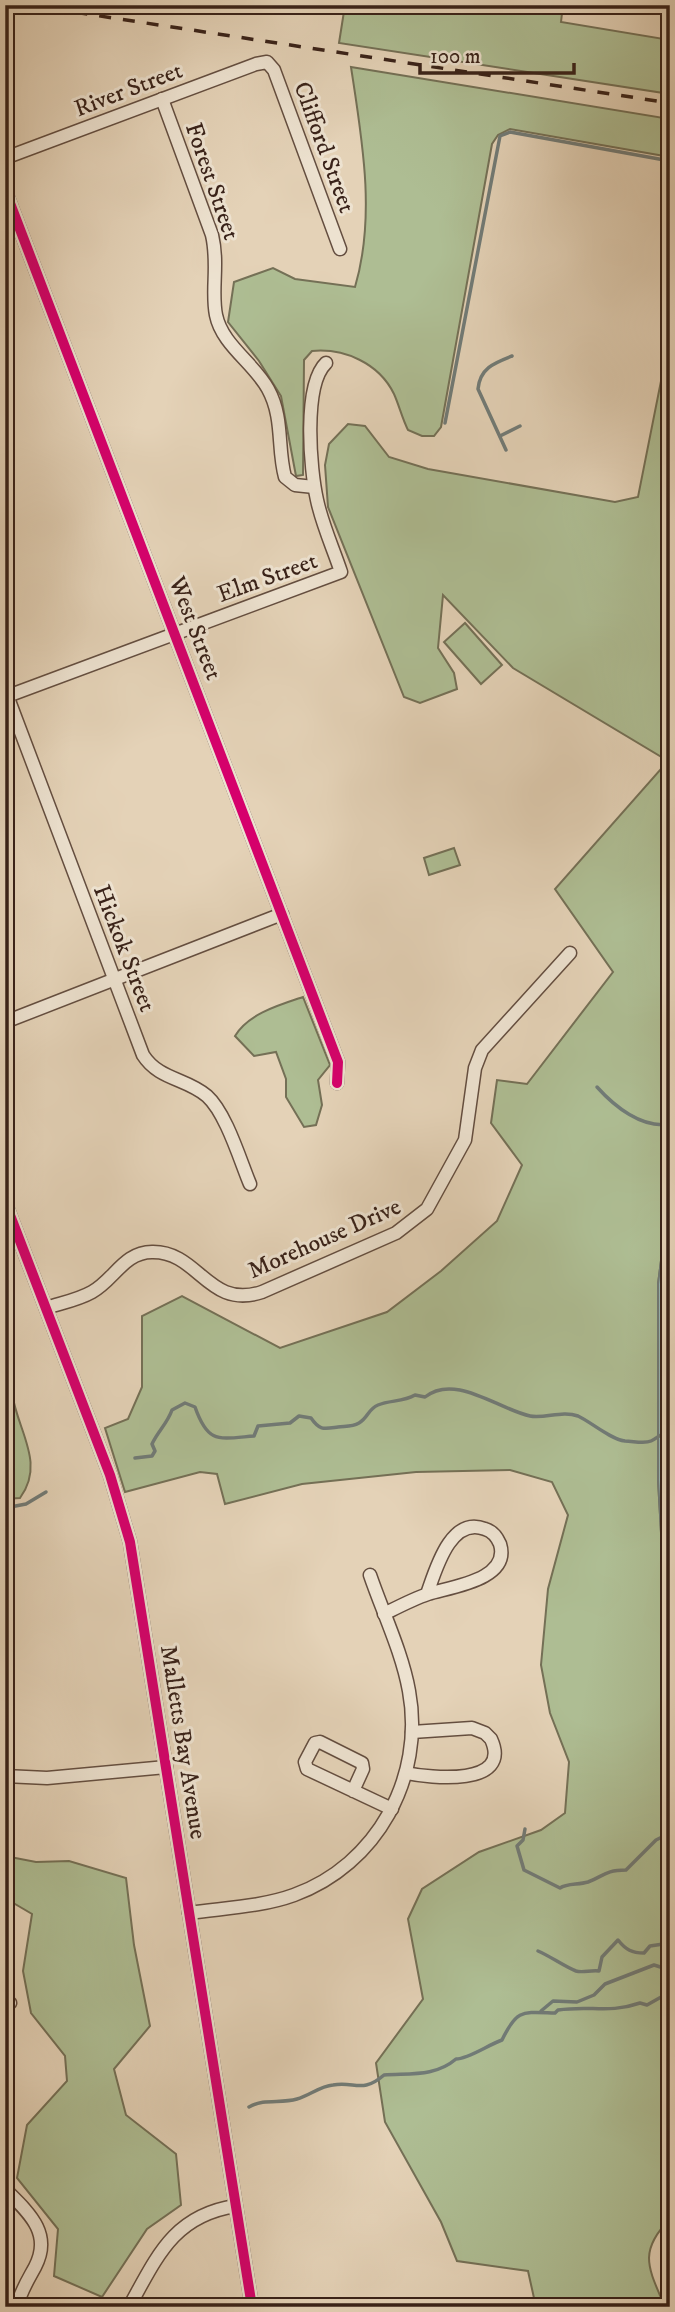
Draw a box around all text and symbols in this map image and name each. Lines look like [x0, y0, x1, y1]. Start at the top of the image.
scale bar [420, 32, 574, 76]
text: 100 m [430, 44, 481, 70]
street label: River Street [70, 55, 187, 124]
street label: Clifford Street [287, 78, 362, 217]
street label: Forest Street [178, 119, 246, 244]
street label: Elm Street [213, 546, 322, 610]
street label: West Street [161, 571, 229, 685]
street label: Hickok Street [86, 881, 162, 1016]
street label: Morehouse Drive [243, 1192, 406, 1286]
street label: Malletts Bay Avenue [153, 1643, 213, 1841]

